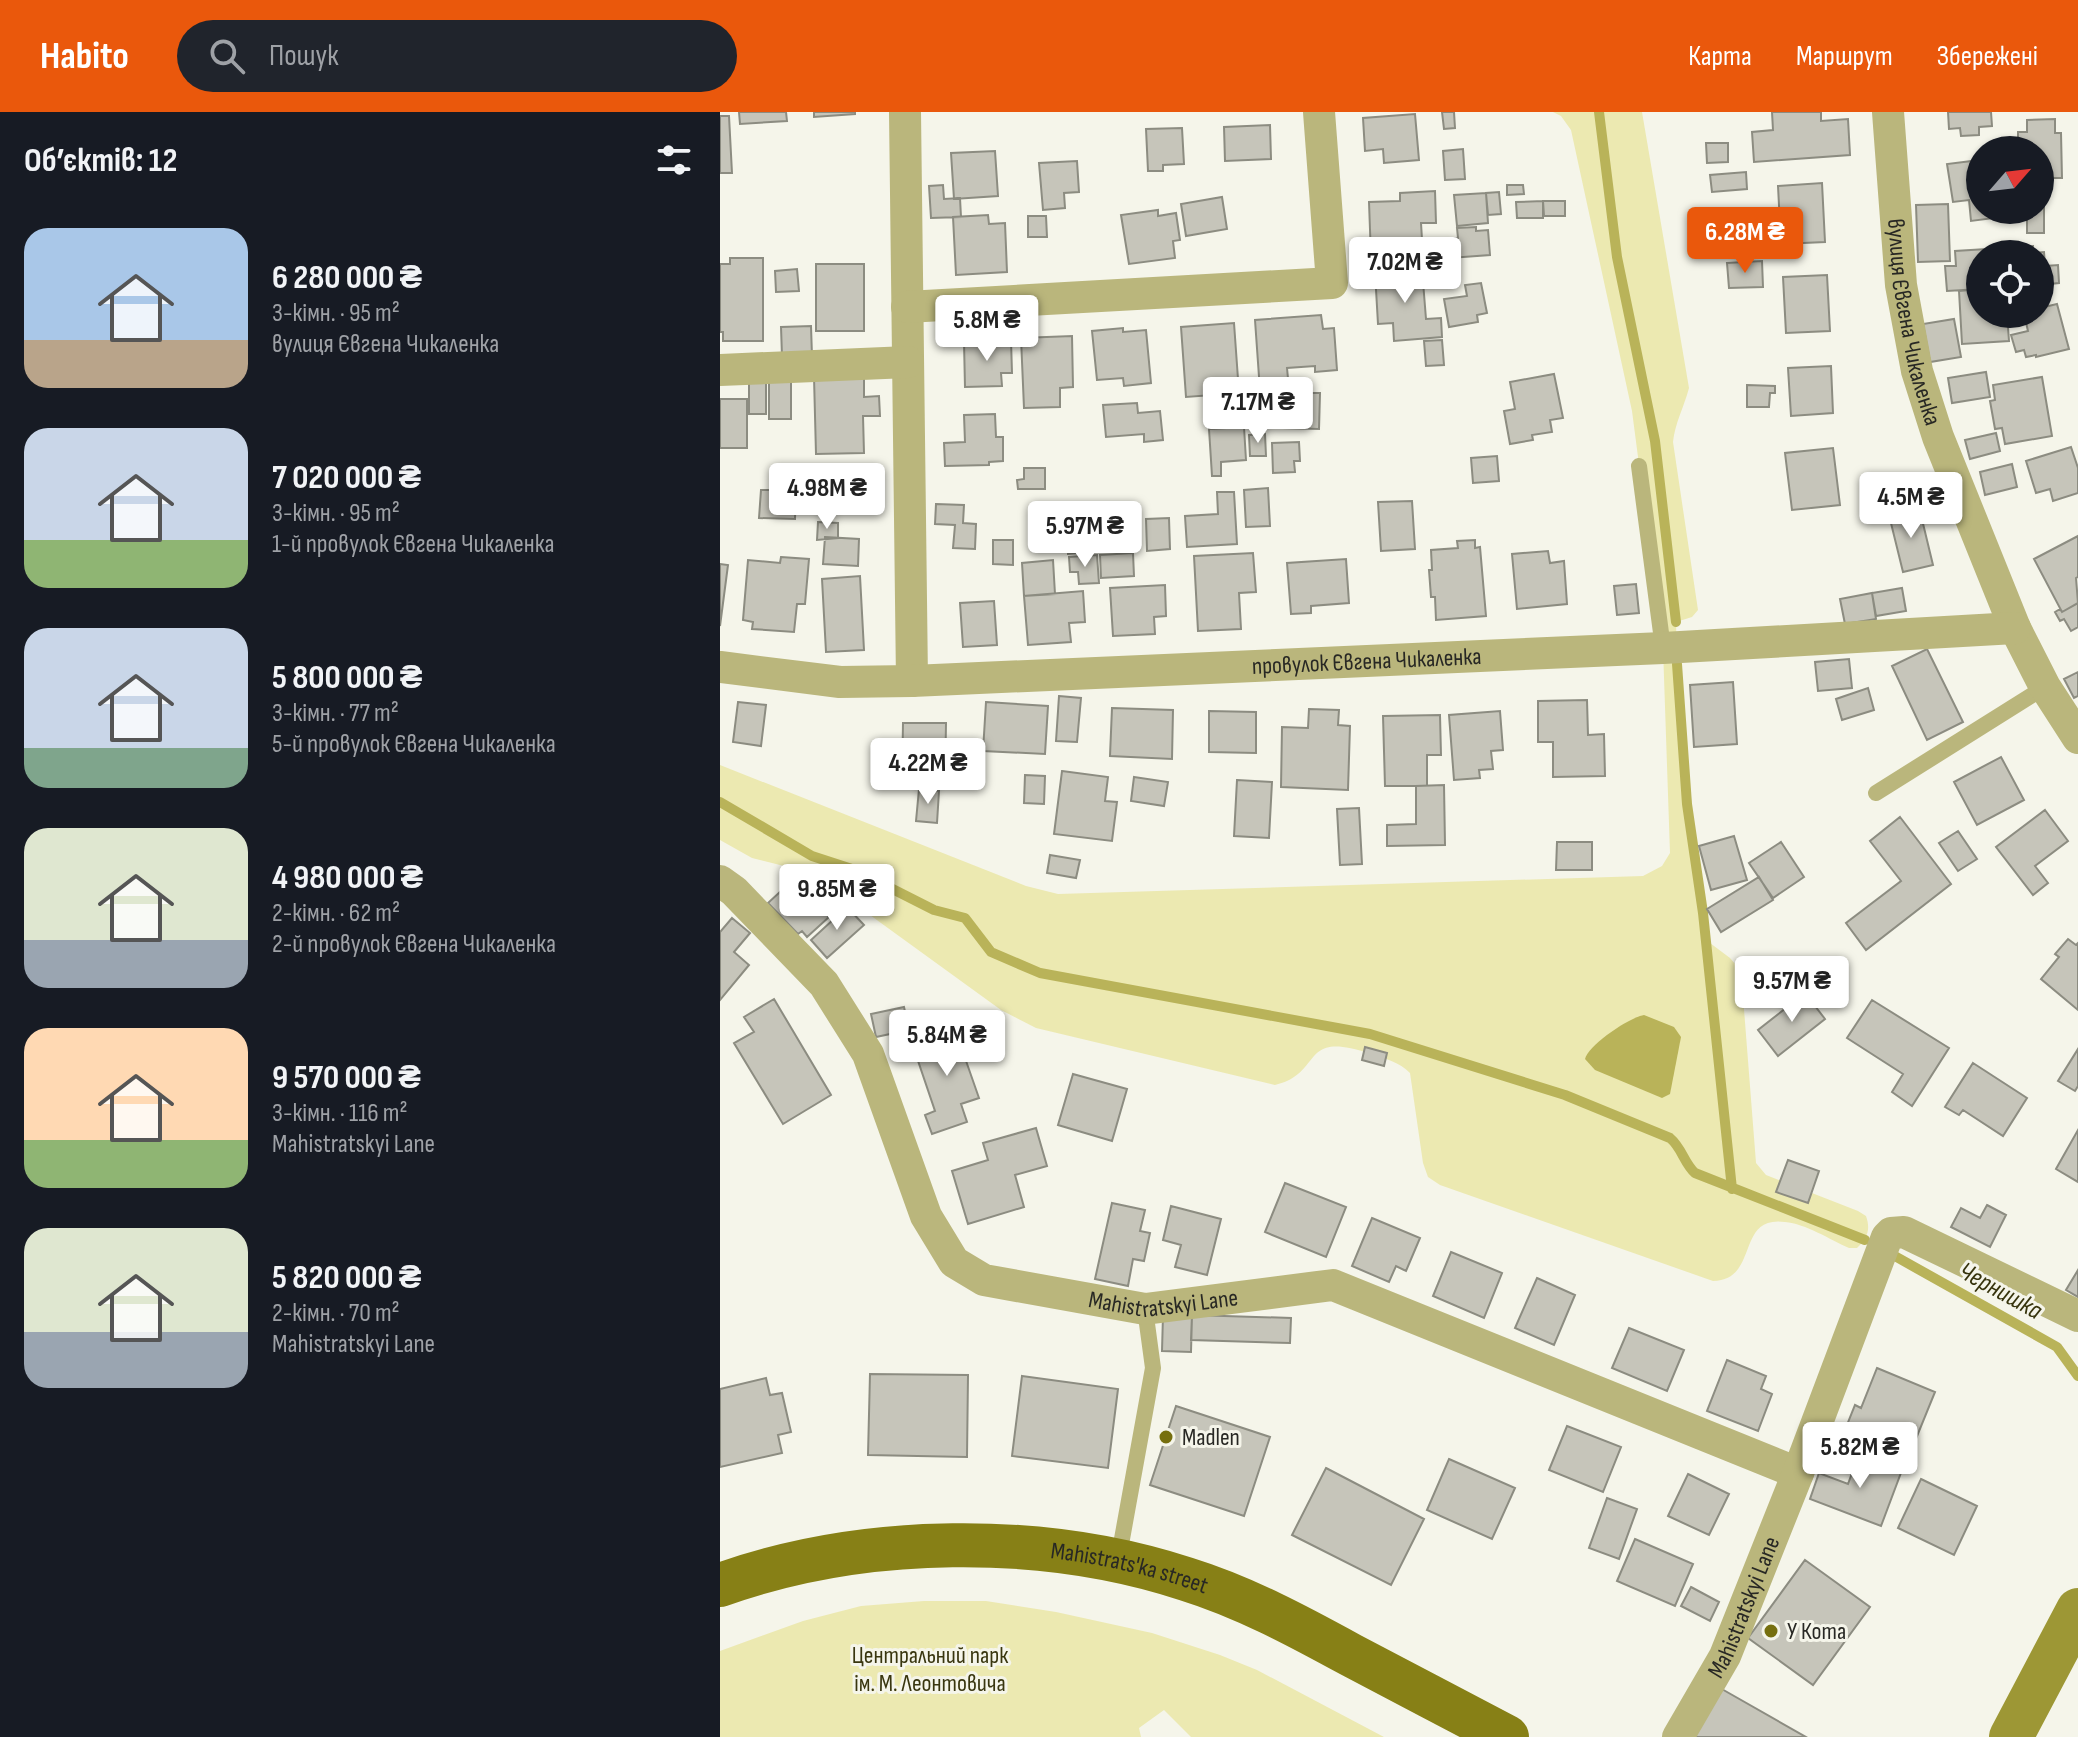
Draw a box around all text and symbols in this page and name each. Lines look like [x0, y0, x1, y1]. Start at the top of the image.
search box [177, 20, 737, 92]
text: Habito [40, 34, 129, 79]
icon: search [205, 34, 249, 78]
text: Пошук [269, 38, 339, 74]
text: Карта [1688, 40, 1752, 73]
text: Маршрут [1796, 40, 1893, 73]
text: Збережені [1937, 40, 2038, 73]
north arrow [1966, 136, 2054, 224]
map controls [1966, 136, 2054, 328]
icon: filters [652, 138, 696, 182]
text: Об’єктів: 12 [24, 140, 177, 181]
pin: 6.28M ₴ [1671, 207, 1819, 275]
text: 6.28M ₴ [1705, 217, 1785, 248]
street label: вулиця Євгена Чикаленка [1881, 218, 1947, 429]
pin: 7.02M ₴ [1331, 237, 1479, 305]
button: locate [1966, 240, 2054, 328]
text: 7.02M ₴ [1367, 247, 1443, 278]
text: 6 280 000 ₴ [272, 257, 422, 298]
icon: home [88, 260, 184, 356]
pin: 5.8M ₴ [922, 295, 1052, 363]
text: 3-кімн. · 95 m² [272, 298, 400, 329]
text: 5.8M ₴ [953, 305, 1021, 336]
text: вулиця Євгена Чикаленка [272, 329, 499, 360]
pin: 7.17M ₴ [1184, 377, 1332, 445]
text: 7.17M ₴ [1221, 387, 1295, 418]
text: 7 020 000 ₴ [272, 457, 421, 498]
icon: home [88, 460, 184, 556]
pin: 4.98M ₴ [753, 463, 901, 531]
pin: 4.5M ₴ [1846, 472, 1976, 540]
text: 4.98M ₴ [787, 473, 867, 504]
text: 4.5M ₴ [1877, 482, 1945, 513]
text: 3-кімн. · 95 m² [272, 498, 400, 529]
pin: 5.97M ₴ [1011, 501, 1159, 569]
text: 5.97M ₴ [1046, 511, 1124, 542]
text: 1-й провулок Євгена Чикаленка [272, 529, 554, 560]
street label: провулок Євгена Чикаленка [1251, 642, 1482, 681]
text: 5 800 000 ₴ [272, 657, 422, 698]
icon: home [88, 660, 184, 756]
text: 3-кімн. · 77 m² [272, 698, 399, 729]
text: 5-й провулок Євгена Чикаленка [272, 729, 556, 760]
pin: 4.22M ₴ [854, 738, 1002, 806]
text: 4.22M ₴ [888, 748, 968, 779]
text: 4 980 000 ₴ [272, 857, 423, 898]
icon: home [88, 860, 184, 956]
pin: 9.85M ₴ [763, 864, 911, 932]
text: 9.85M ₴ [797, 874, 877, 905]
text: 2-кімн. · 62 m² [272, 898, 400, 929]
text: 2-й провулок Євгена Чикаленка [272, 929, 556, 960]
pin: 9.57M ₴ [1718, 956, 1866, 1024]
text: 9.57M ₴ [1753, 966, 1831, 997]
pin: 5.84M ₴ [873, 1010, 1021, 1078]
text: 5.84M ₴ [907, 1020, 987, 1051]
text: 9 570 000 ₴ [272, 1057, 421, 1098]
icon: home [88, 1060, 184, 1156]
text: 3-кімн. · 116 m² [272, 1098, 408, 1129]
text: Mahistratskyi Lane [272, 1129, 435, 1160]
water label: Чернишка [1953, 1256, 2048, 1327]
text: 5 820 000 ₴ [272, 1257, 421, 1298]
icon: home [88, 1260, 184, 1356]
street label: Mahistratskyi Lane [1086, 1283, 1240, 1324]
text: 2-кімн. · 70 m² [272, 1298, 400, 1329]
text: Mahistratskyi Lane [272, 1329, 435, 1360]
pin: 5.82M ₴ [1786, 1422, 1934, 1490]
place label: Madlen [1182, 1423, 1240, 1452]
marker: Madlen [1157, 1428, 1175, 1446]
text: 5.82M ₴ [1821, 1432, 1899, 1463]
street label: Mahistratskyi Lane [1701, 1532, 1786, 1683]
street label: Mahistrats'ka street [1049, 1536, 1212, 1600]
place label: У Кота [1787, 1617, 1846, 1646]
marker: У Кота [1762, 1622, 1780, 1640]
park label: Центральний парк ім. М. Леонтовича [852, 1641, 1009, 1698]

